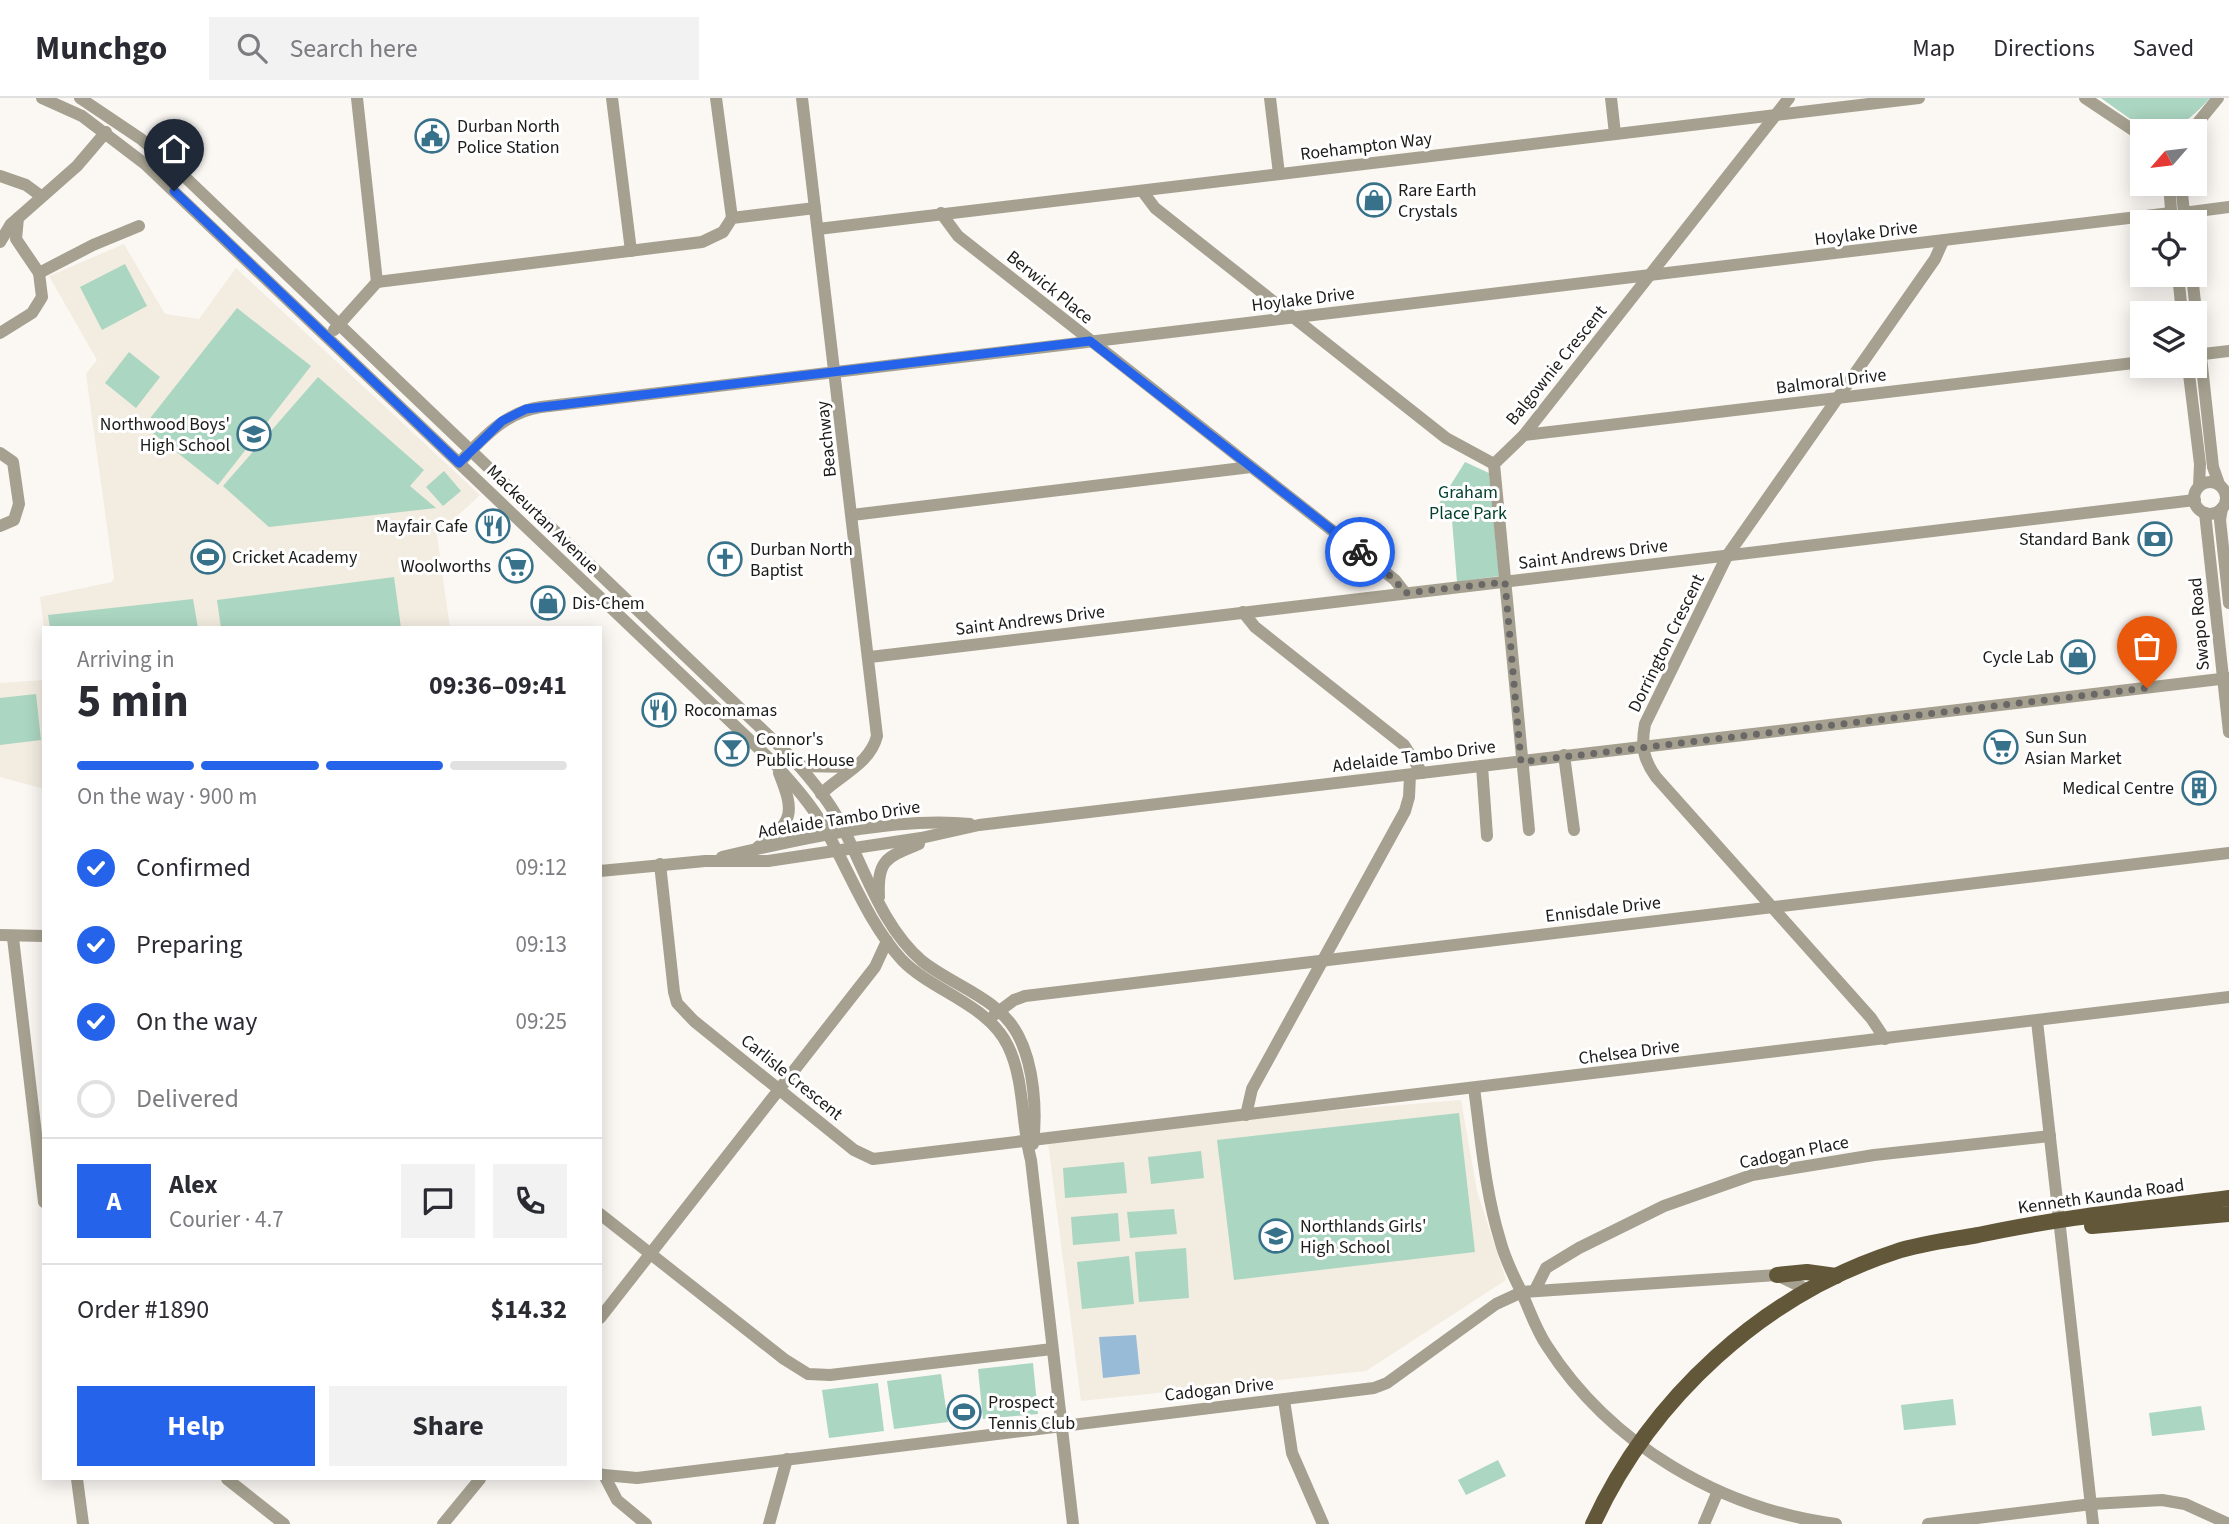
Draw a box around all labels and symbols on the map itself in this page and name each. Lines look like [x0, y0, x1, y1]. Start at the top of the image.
place label: Durban North Police Station [457, 114, 560, 160]
public building icon: Durban North Police Station [413, 117, 451, 155]
pin [144, 119, 204, 191]
north arrow [2130, 119, 2207, 196]
street label: Roehampton Way [1299, 126, 1434, 167]
place label: Rare Earth Crystals [1398, 178, 1477, 224]
shop icon: Rare Earth Crystals [1355, 181, 1393, 219]
street label: Hoylake Drive [1813, 215, 1919, 252]
street label: Berwick Place [1001, 245, 1098, 330]
street label: Hoylake Drive [1250, 281, 1356, 318]
street label: Balgownie Crescent [1500, 300, 1613, 431]
street label: Balmoral Drive [1774, 362, 1888, 401]
street label: Beachway [810, 399, 843, 478]
place label: Northwood Boys' High School [100, 412, 230, 458]
school or university icon: Northwood Boys' High School [235, 415, 273, 453]
street label: Mackeurtan Avenue [481, 459, 604, 580]
park label: Graham Place Park [1429, 480, 1507, 526]
restaurant icon: Mayfair Cafe [474, 507, 512, 545]
place label: Mayfair Cafe [376, 514, 468, 539]
courier [1325, 517, 1395, 587]
bank icon: Standard Bank [2136, 520, 2174, 558]
place label: Standard Bank [2019, 527, 2130, 552]
street label: Saint Andrews Drive [1517, 533, 1669, 576]
place label: Durban North Baptist [750, 537, 853, 583]
sports icon: Cricket Academy [189, 538, 227, 576]
church icon: Durban North Baptist [706, 540, 744, 578]
place label: Cricket Academy [232, 545, 358, 570]
supermarket icon: Woolworths [497, 547, 535, 585]
place label: Woolworths [400, 554, 491, 579]
street label: Dorrington Crescent [1622, 570, 1711, 717]
street label: Swapo Road [2183, 576, 2216, 672]
shop icon: Dis-Chem [529, 584, 567, 622]
place label: Dis-Chem [572, 591, 645, 616]
street label: Saint Andrews Drive [954, 599, 1106, 642]
pin [2117, 616, 2177, 688]
shop icon: Cycle Lab [2059, 638, 2097, 676]
place label: Cycle Lab [1983, 645, 2054, 670]
restaurant icon: Rocomamas [640, 691, 678, 729]
place label: Rocomamas [684, 698, 777, 723]
place label: Sun Sun Asian Market [2025, 725, 2122, 771]
place label: Connor's Public House [756, 727, 855, 773]
supermarket icon: Sun Sun Asian Market [1982, 728, 2020, 766]
bar icon: Connor's Public House [713, 730, 751, 768]
street label: Adelaide Tambo Drive [1331, 734, 1497, 779]
building icon: Medical Centre [2180, 769, 2218, 807]
place label: Medical Centre [2062, 776, 2174, 801]
street label: Adelaide Tambo Drive [756, 794, 922, 845]
street label: Ennisdale Drive [1544, 890, 1662, 929]
street label: Carlisle Crescent [735, 1028, 848, 1126]
street label: Chelsea Drive [1577, 1034, 1681, 1071]
street label: Cadogan Place [1737, 1130, 1851, 1175]
street label: Kenneth Kaunda Road [2016, 1172, 2186, 1221]
place label: Northlands Girls' High School [1300, 1214, 1427, 1260]
school or university icon: Northlands Girls' High School [1257, 1217, 1295, 1255]
street label: Cadogan Drive [1163, 1371, 1275, 1408]
place label: Prospect Tennis Club [988, 1390, 1075, 1436]
sports icon: Prospect Tennis Club [945, 1393, 983, 1431]

